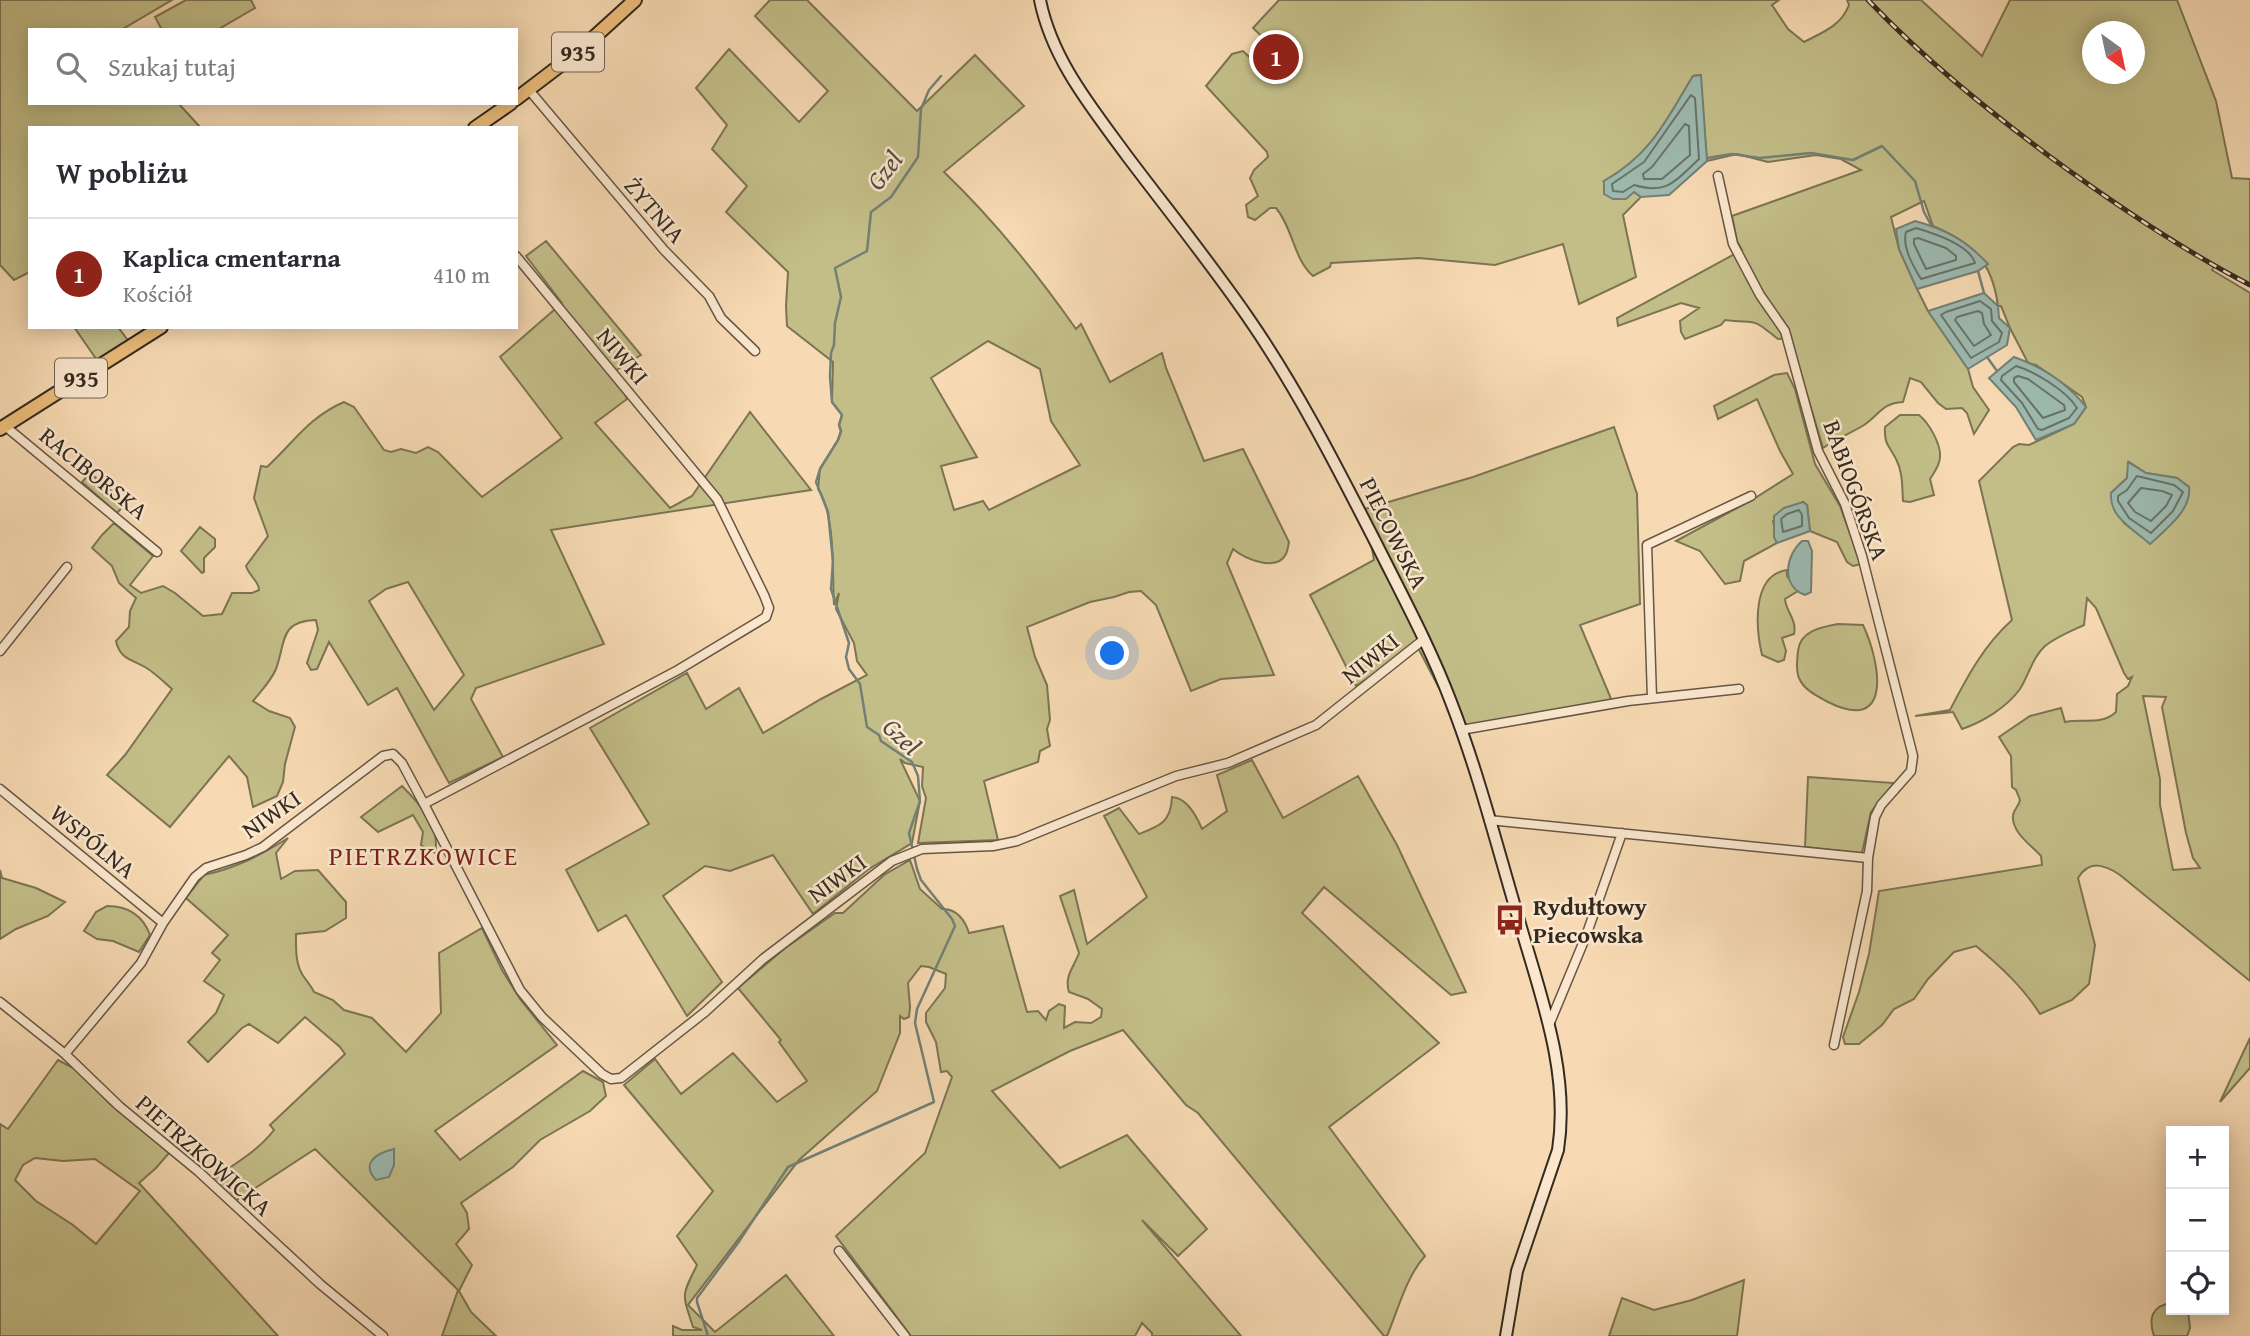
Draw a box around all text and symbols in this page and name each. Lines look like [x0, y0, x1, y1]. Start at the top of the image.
north arrow [2082, 21, 2145, 84]
search box [28, 28, 518, 105]
pin: 1 [1253, 31, 1299, 83]
road number: 935 [552, 32, 604, 72]
text: Szukaj tutaj [108, 47, 236, 86]
icon: search [52, 48, 90, 86]
water label: Gzel [856, 142, 912, 198]
text: W pobliżu [56, 150, 188, 194]
street label: ŻYTNIA [616, 169, 694, 251]
text: Kaplica cmentarna [123, 238, 341, 277]
text: 1 [73, 258, 85, 291]
text: 410 m [433, 258, 490, 291]
text: Kościół [123, 277, 193, 310]
street label: NIWKI [589, 320, 657, 392]
road number: 935 [55, 358, 107, 398]
street label: BABIOGÓRSKA [1814, 415, 1898, 565]
street label: RACIBORSKA [32, 418, 156, 528]
street label: PIECOWSKA [1351, 471, 1437, 595]
street label: NIWKI [1334, 624, 1406, 692]
your location [1095, 636, 1129, 670]
water label: Gzel [874, 708, 930, 764]
street label: NIWKI [234, 781, 308, 847]
street label: WSPÓLNA [43, 795, 144, 887]
district label: PIETRZKOWICE [329, 836, 519, 875]
street label: NIWKI [800, 845, 874, 911]
place label: Rydułtowy Piecowska [1533, 889, 1647, 952]
bus stop icon: Rydułtowy Piecowska [1493, 903, 1527, 937]
street label: PIETRZKOWICKA [128, 1086, 280, 1224]
map controls [2166, 1126, 2229, 1315]
button: + [2166, 1126, 2229, 1189]
button: − [2166, 1189, 2229, 1252]
button: locate [2166, 1252, 2229, 1315]

